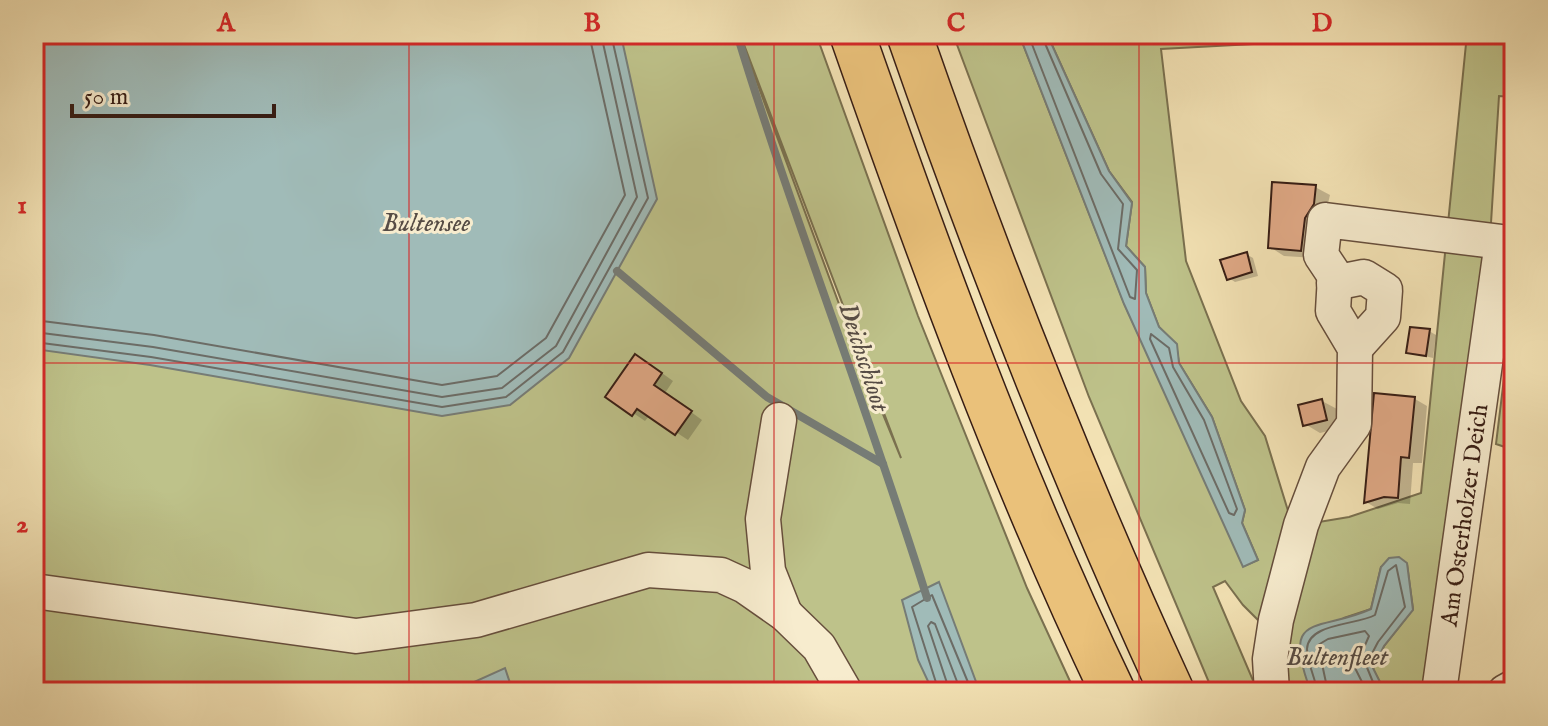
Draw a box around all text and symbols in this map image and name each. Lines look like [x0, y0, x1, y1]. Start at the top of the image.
text: A [216, 7, 236, 40]
text: B [583, 7, 601, 40]
text: C [947, 7, 966, 40]
text: D [1312, 7, 1333, 40]
scale bar [72, 68, 274, 118]
text: 50 m [84, 82, 128, 113]
text: 1 [17, 189, 27, 222]
water label: Bultensee [382, 207, 470, 240]
water label: Deichschloot [830, 299, 897, 418]
street label: Am Osterholzer Deich [1434, 402, 1496, 629]
text: 2 [16, 508, 28, 541]
water label: Bultenfleet [1286, 641, 1390, 674]

